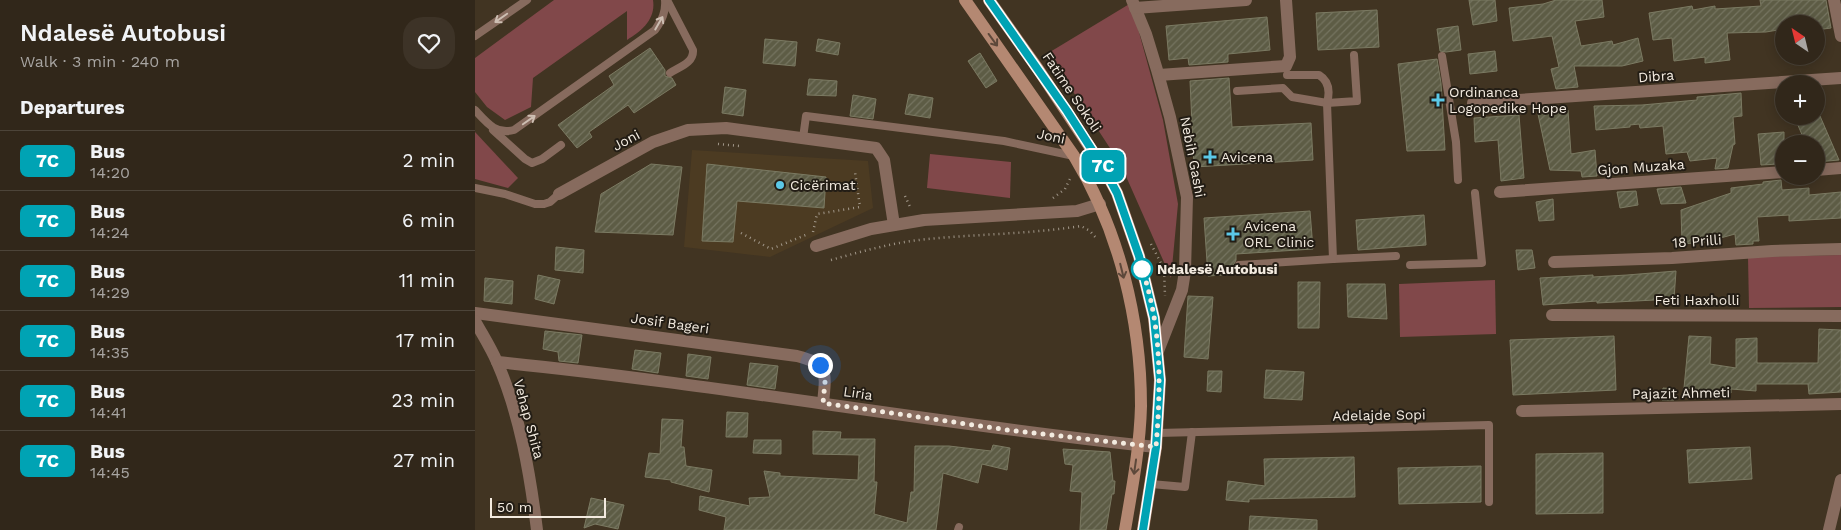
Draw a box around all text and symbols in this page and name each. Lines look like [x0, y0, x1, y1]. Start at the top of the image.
one-way arrow [494, 13, 508, 23]
north arrow [1775, 15, 1825, 65]
map controls [1775, 15, 1825, 185]
one-way arrow [654, 16, 664, 31]
button: heart [403, 17, 455, 69]
text: Ndalesë Autobusi [20, 19, 226, 47]
one-way arrow [988, 33, 998, 47]
street label: Fatime Sokoli [1039, 49, 1105, 135]
text: Walk · 3 min · 240 m [20, 52, 180, 71]
street label: Dibra [1638, 67, 1675, 85]
button: + [1775, 75, 1825, 125]
place label: Ordinanca Logopedike Hope [1449, 84, 1567, 116]
marker: Ordinanca Logopedike Hope [1431, 93, 1445, 107]
text: Departures [20, 96, 125, 119]
one-way arrow [522, 115, 536, 125]
street label: Nebih Gashi [1177, 115, 1209, 199]
street label: Joni [1035, 125, 1067, 147]
street label: Joni [610, 126, 642, 154]
button: − [1775, 135, 1825, 185]
text: Bus [90, 140, 125, 163]
text: 2 min [403, 149, 455, 172]
place label: Avicena [1221, 149, 1273, 165]
text: 7C [36, 150, 59, 171]
line badge: 7C [1081, 150, 1125, 182]
marker: Avicena [1203, 150, 1217, 164]
text: 7C [1091, 155, 1115, 176]
street label: Gjon Muzaka [1597, 156, 1685, 178]
text: 14:20 [90, 163, 130, 182]
place label: Cicërimat [790, 177, 856, 193]
marker: Cicërimat [774, 179, 786, 191]
text: Bus [90, 200, 125, 223]
text: 6 min [402, 209, 455, 232]
text: 7C [36, 210, 59, 231]
place label: Avicena ORL Clinic [1244, 218, 1315, 250]
text: 14:24 [90, 223, 129, 242]
marker: Avicena ORL Clinic [1226, 227, 1240, 241]
street label: 18 Prilli [1672, 231, 1722, 251]
marker: Ndalesë Autobusi [1131, 258, 1153, 280]
text: Bus [90, 260, 125, 283]
place label: Ndalesë Autobusi [1157, 261, 1278, 277]
one-way arrow [1118, 263, 1127, 279]
text: 11 min [399, 269, 455, 292]
text: 7C [36, 270, 59, 291]
text: 14:29 [90, 283, 130, 302]
street label: Feti Haxholli [1655, 292, 1739, 308]
street label: Josif Bageri [630, 310, 710, 336]
text: Bus [90, 320, 125, 343]
text: 17 min [396, 329, 455, 352]
text: 7C [36, 330, 59, 351]
text: 14:35 [90, 343, 129, 362]
your location [808, 353, 833, 378]
street label: Vehap Shita [511, 377, 547, 461]
text: Bus [90, 380, 125, 403]
street label: Liria [842, 383, 874, 403]
street label: Pajazit Ahmeti [1632, 384, 1730, 402]
text: 23 min [391, 389, 455, 412]
text: 7C [36, 390, 59, 411]
text: 14:41 [90, 403, 127, 422]
street label: Adelajde Sopi [1332, 406, 1426, 424]
text: Bus [90, 440, 125, 463]
text: 27 min [393, 449, 455, 472]
text: 7C [36, 450, 59, 471]
one-way arrow [1130, 458, 1140, 474]
text: 14:45 [90, 463, 130, 482]
scale bar [490, 495, 606, 518]
text: 50 m [497, 499, 532, 515]

